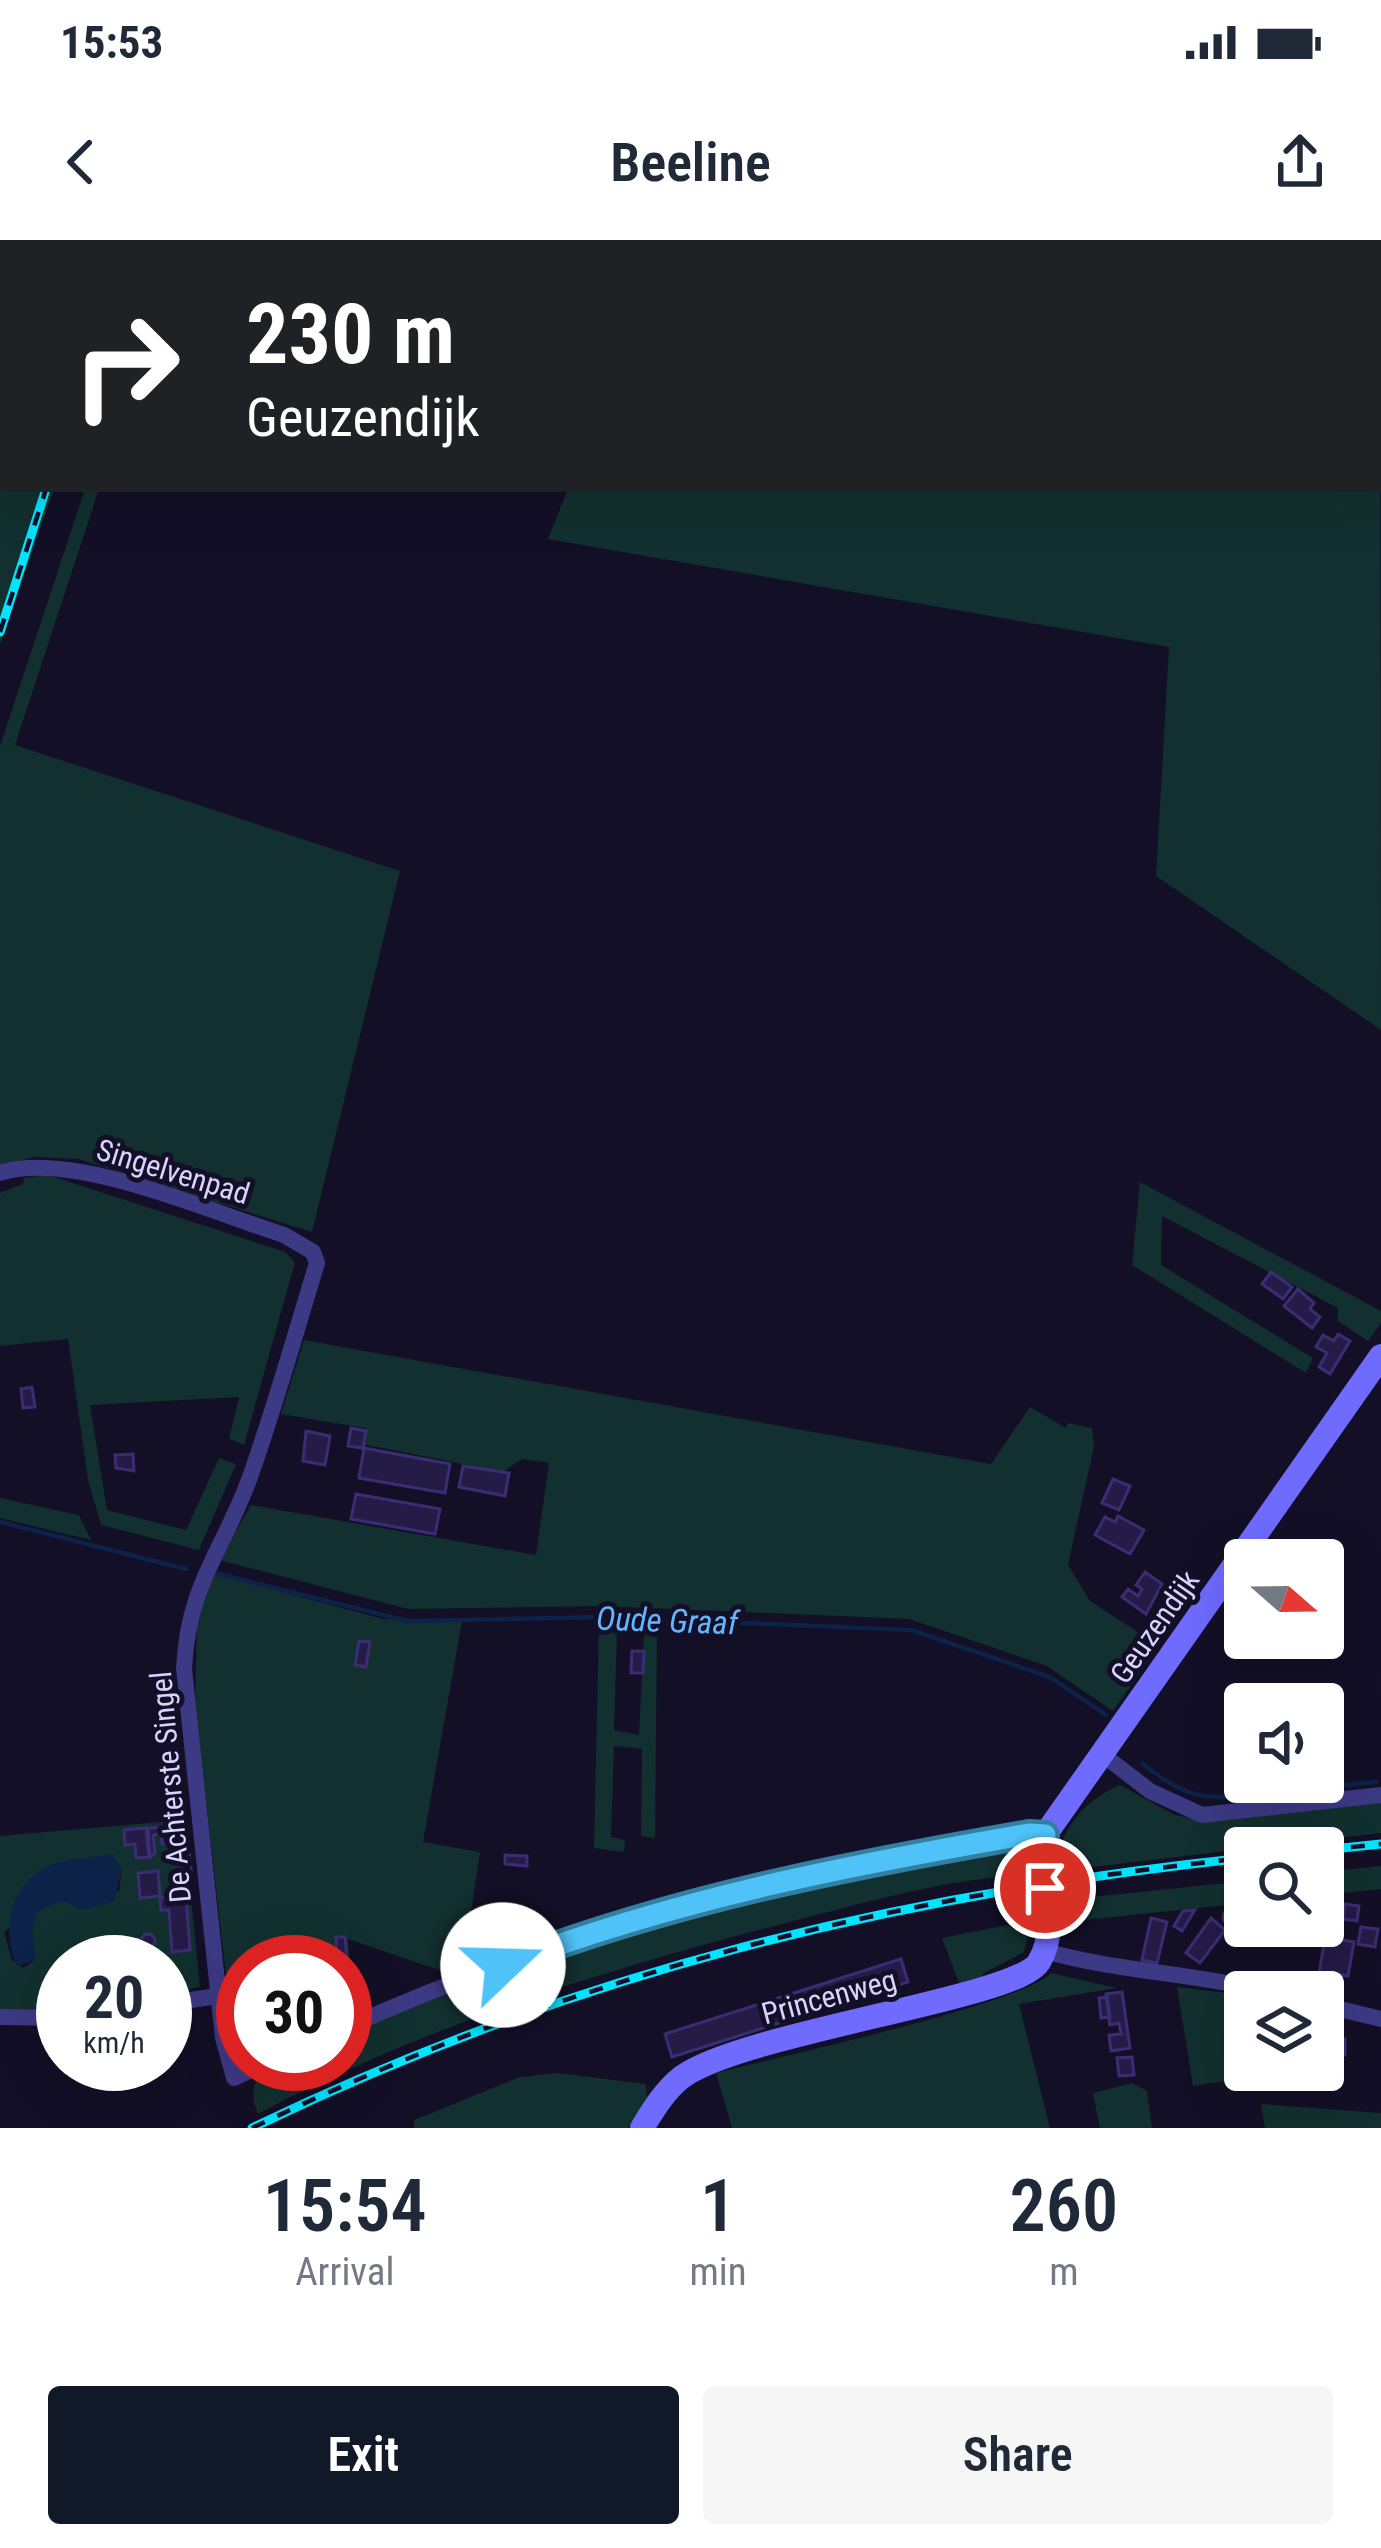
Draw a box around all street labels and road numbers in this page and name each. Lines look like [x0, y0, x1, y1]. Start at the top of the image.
street label: Singelvenpad [92, 1132, 254, 1211]
street label: Geuzendijk [1103, 1563, 1206, 1690]
street label: De Achterste Singel [143, 1670, 198, 1904]
street label: Princenweg [758, 1962, 900, 2031]

